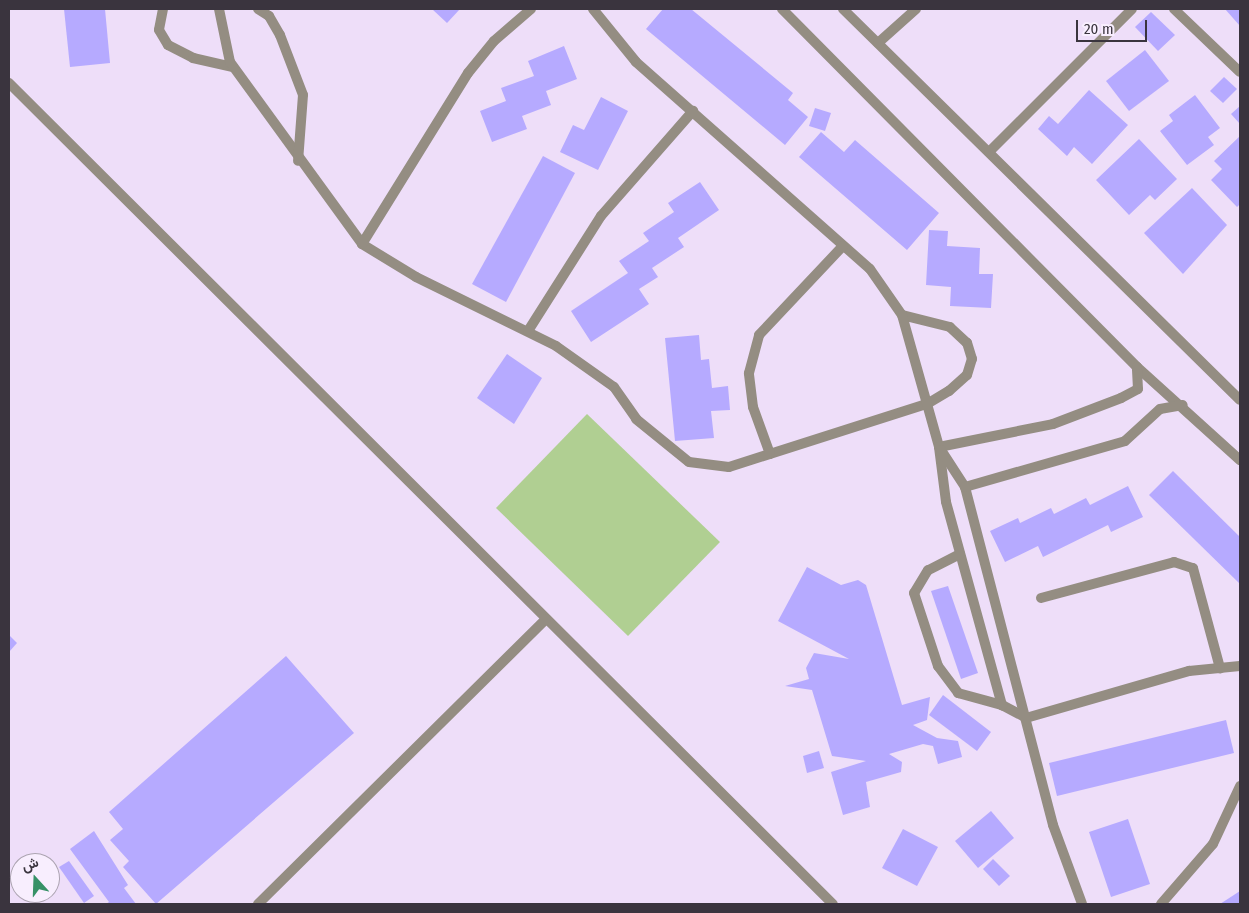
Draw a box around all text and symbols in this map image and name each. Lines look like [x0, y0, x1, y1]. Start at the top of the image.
scale bar [1079, 10, 1150, 42]
text: 20 m [1084, 20, 1114, 38]
north arrow [10, 853, 60, 903]
text: ش [19, 854, 41, 875]

